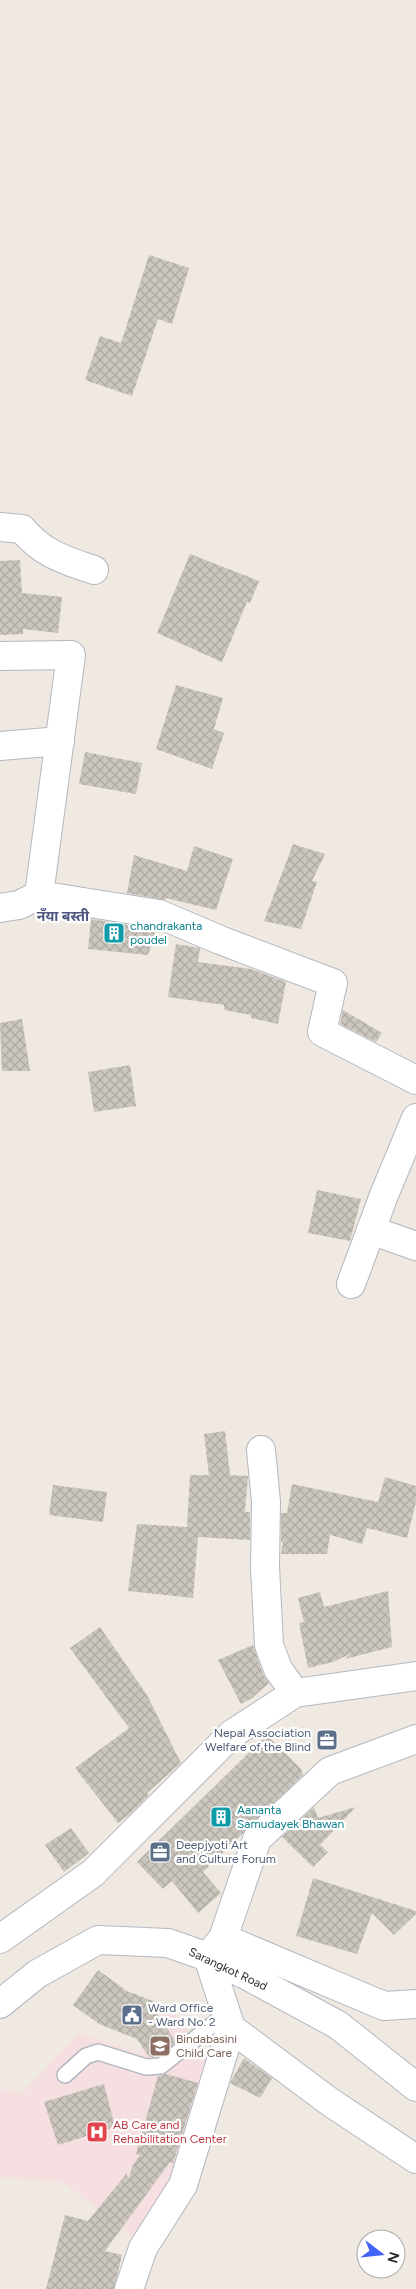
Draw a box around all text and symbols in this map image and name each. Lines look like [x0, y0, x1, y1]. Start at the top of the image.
district label: नँया बस्ती [37, 907, 90, 925]
place label: chandrakanta poudel [130, 919, 202, 947]
building icon: chandrakanta poudel [102, 921, 126, 945]
place label: Nepal Association Welfare of the Blind [205, 1726, 311, 1754]
office icon: Nepal Association Welfare of the Blind [315, 1728, 339, 1752]
place label: Aananta Samudayek Bhawan [237, 1803, 344, 1831]
building icon: Aananta Samudayek Bhawan [209, 1805, 233, 1829]
place label: Deepjyoti Art and Culture Forum [176, 1838, 276, 1866]
office icon: Deepjyoti Art and Culture Forum [148, 1840, 172, 1864]
street label: Sarangkot Road [186, 1945, 270, 1993]
place label: Ward Office - Ward No. 2 [148, 2001, 216, 2029]
public building icon: Ward Office - Ward No. 2 [120, 2003, 144, 2027]
place label: Bindabasini Child Care [176, 2032, 237, 2060]
school or university icon: Bindabasini Child Care [148, 2034, 172, 2058]
place label: AB Care and Rehabilitation Center [113, 2118, 227, 2146]
hospital icon: AB Care and Rehabilitation Center [85, 2120, 109, 2144]
north arrow [356, 2229, 406, 2279]
text: N [383, 2250, 403, 2265]

